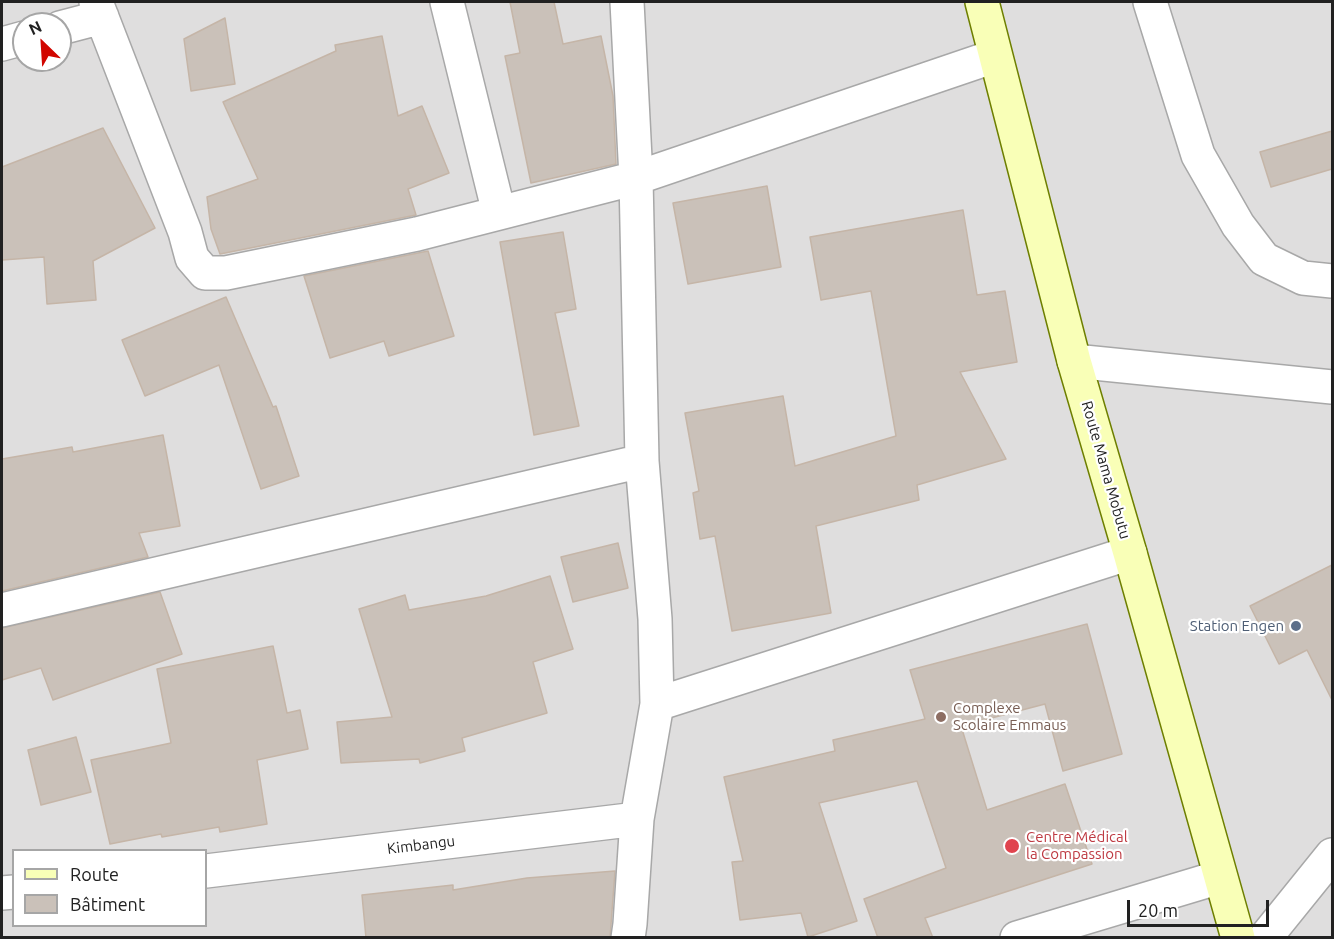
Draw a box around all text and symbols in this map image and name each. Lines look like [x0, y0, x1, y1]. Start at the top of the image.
north arrow [12, 12, 72, 72]
text: N [26, 17, 44, 38]
street label: Route Mama Mobutu [1078, 399, 1134, 541]
place label: Station Engen [1190, 617, 1284, 635]
marker: Station Engen [1289, 619, 1303, 633]
place label: Complexe Scolaire Emmaus [953, 699, 1066, 734]
marker: Complexe Scolaire Emmaus [934, 710, 948, 724]
place label: Centre Médical la Compassion [1026, 828, 1128, 863]
street label: Kimbangu [386, 832, 456, 858]
marker: Centre Médical la Compassion [1003, 837, 1021, 855]
legend [12, 849, 207, 927]
text: Route [70, 864, 119, 884]
scale bar [1130, 888, 1272, 926]
text: Bâtiment [70, 894, 145, 914]
text: 20 m [1138, 900, 1178, 920]

